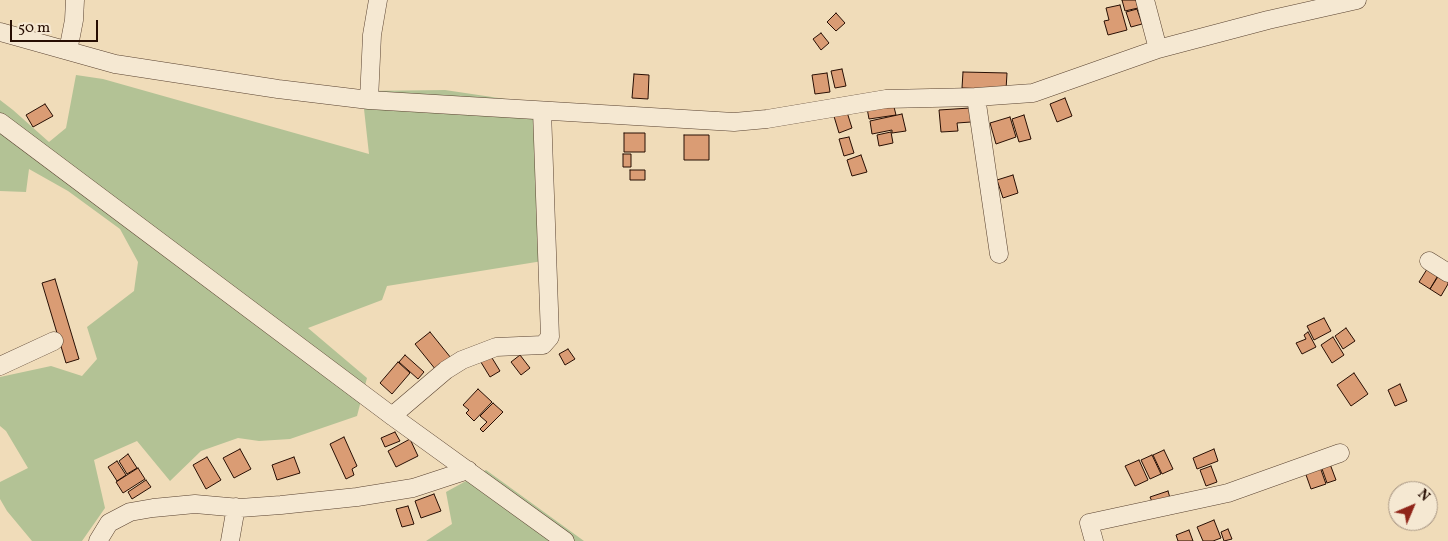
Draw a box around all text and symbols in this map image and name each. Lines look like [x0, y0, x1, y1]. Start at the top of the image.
scale bar [12, 10, 100, 42]
text: 50 m [18, 18, 50, 39]
north arrow [1388, 481, 1438, 531]
text: N [1413, 485, 1434, 506]

